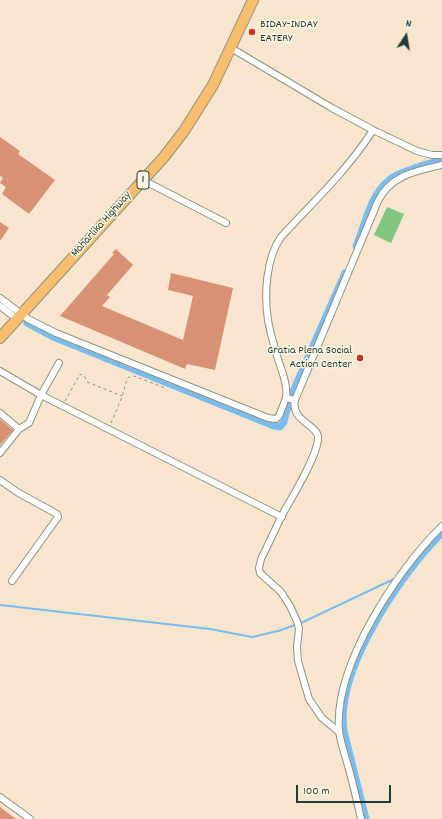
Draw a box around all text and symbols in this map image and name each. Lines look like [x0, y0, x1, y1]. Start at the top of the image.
north arrow [386, 16, 426, 56]
text: N [404, 16, 413, 33]
place label: BIDAY-INDAY EATERY [260, 18, 317, 46]
marker: BIDAY-INDAY EATERY [247, 27, 257, 37]
road number: 1 [137, 171, 149, 189]
street label: Maharlika Highway [69, 189, 135, 261]
place label: Gratia Plena Social Action Center [267, 344, 352, 372]
marker: Gratia Plena Social Action Center [355, 353, 365, 363]
scale bar [298, 777, 393, 803]
text: 100 m [303, 783, 330, 800]

